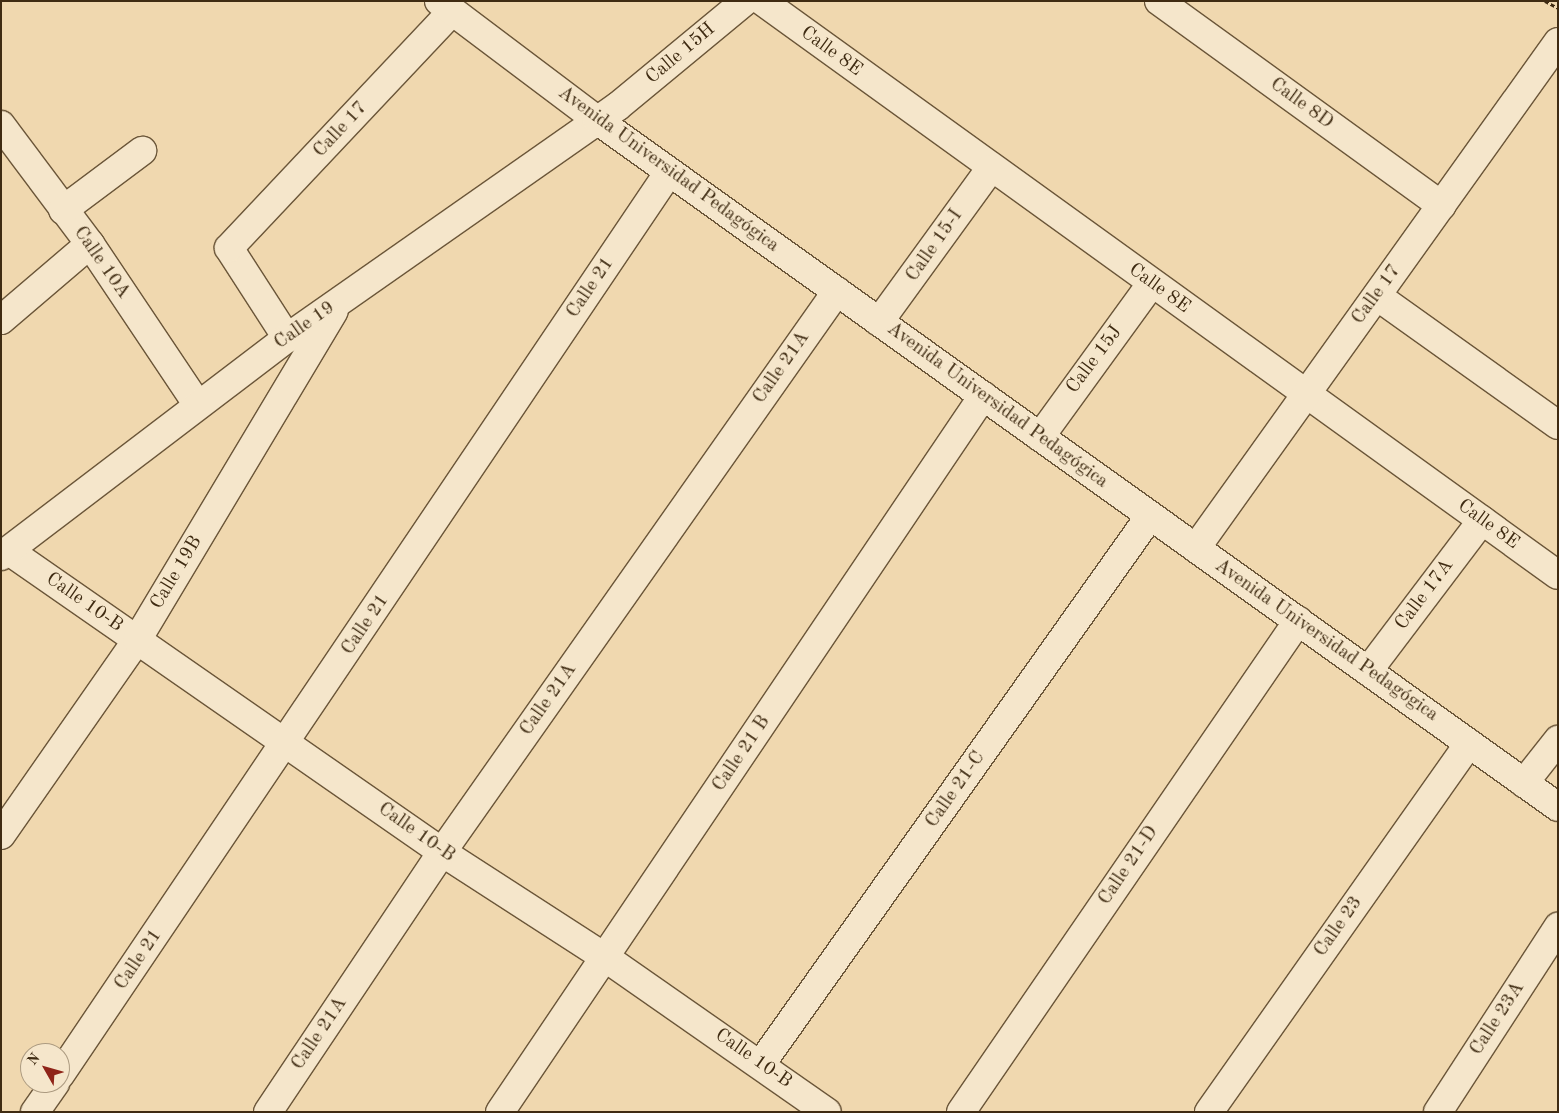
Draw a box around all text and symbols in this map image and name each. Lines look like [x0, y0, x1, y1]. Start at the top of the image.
street label: Calle 15H [642, 18, 720, 90]
street label: Calle 8E [796, 22, 866, 82]
street label: Calle 8D [1265, 74, 1337, 134]
street label: Avenida Universidad Pedagógica [553, 82, 783, 258]
street label: Calle 17 [309, 97, 373, 163]
street label: Calle 15-I [902, 205, 968, 287]
street label: Calle 10A [68, 222, 134, 304]
street label: Calle 21 [562, 253, 620, 323]
street label: Calle 8E [1124, 259, 1194, 319]
street label: Calle 17 [1348, 261, 1406, 329]
street label: Calle 19 [270, 297, 340, 355]
street label: Avenida Universidad Pedagógica [882, 318, 1112, 494]
street label: Calle 15J [1062, 322, 1128, 398]
street label: Calle 21A [749, 327, 815, 409]
street label: Calle 8E [1453, 495, 1523, 555]
street label: Calle 19B [146, 532, 208, 614]
street label: Avenida Universidad Pedagógica [1210, 555, 1442, 727]
street label: Calle 17A [1391, 555, 1459, 635]
street label: Calle 10-B [41, 568, 127, 638]
street label: Calle 21 [337, 590, 395, 660]
street label: Calle 21A [516, 659, 582, 741]
street label: Calle 21 B [708, 712, 776, 796]
street label: Calle 21-C [921, 747, 991, 833]
street label: Calle 10-B [373, 798, 459, 868]
street label: Calle 21-D [1094, 822, 1164, 910]
street label: Calle 23 [1310, 892, 1368, 962]
street label: Calle 21 [110, 925, 168, 995]
street label: Calle 23A [1466, 978, 1530, 1060]
street label: Calle 21A [287, 993, 353, 1075]
street label: Calle 10-B [710, 1024, 796, 1094]
north arrow [20, 1043, 70, 1093]
text: N [25, 1051, 43, 1068]

